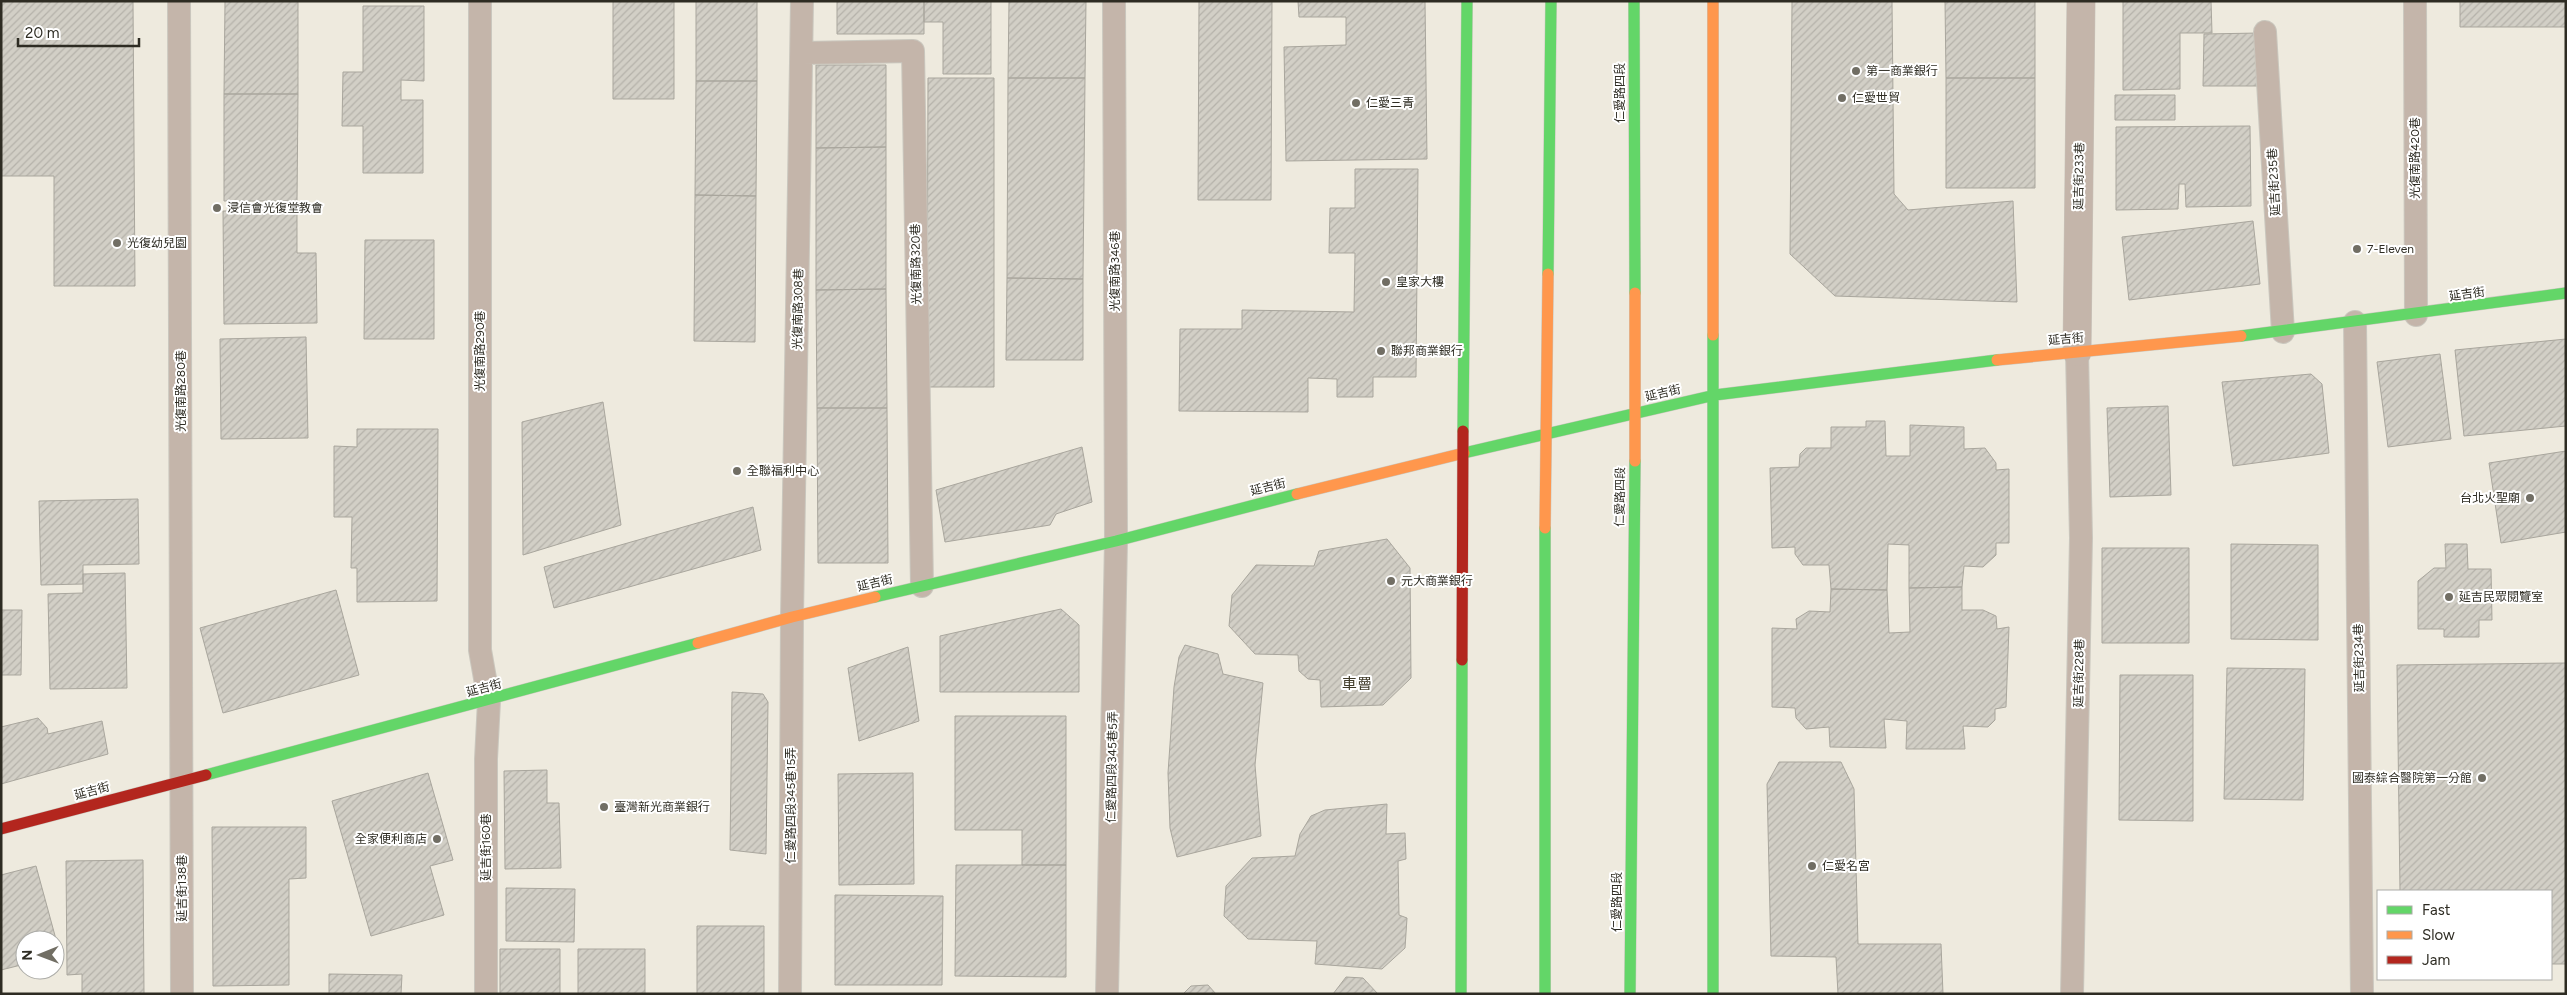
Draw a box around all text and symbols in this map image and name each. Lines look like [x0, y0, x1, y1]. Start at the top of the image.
scale bar [18, 15, 139, 47]
text: 20 m [25, 24, 59, 42]
street label: 仁愛路四段 [1613, 63, 1627, 123]
place label: 第一商業銀行 [1866, 64, 1938, 78]
marker: 第一商業銀行 [1850, 65, 1862, 77]
place label: 仁愛世貿 [1852, 91, 1900, 105]
marker: 仁愛世貿 [1836, 92, 1848, 104]
place label: 仁愛三青 [1366, 96, 1414, 110]
marker: 仁愛三青 [1350, 97, 1362, 109]
street label: 光復南路420巷 [2408, 117, 2422, 199]
street label: 延吉街233巷 [2071, 142, 2087, 210]
street label: 延吉街235巷 [2265, 148, 2283, 216]
place label: 浸信會光復堂教會 [227, 201, 323, 215]
marker: 浸信會光復堂教會 [211, 202, 223, 214]
street label: 光復南路320巷 [908, 223, 924, 305]
street label: 光復南路346巷 [1108, 231, 1122, 311]
place label: 光復幼兒園 [127, 236, 187, 250]
marker: 光復幼兒園 [111, 237, 123, 249]
place label: 7-Eleven [2367, 242, 2414, 256]
marker: 7-Eleven [2351, 243, 2363, 255]
street label: 光復南路308巷 [790, 268, 806, 350]
place label: 皇家大樓 [1396, 275, 1444, 289]
marker: 皇家大樓 [1380, 276, 1392, 288]
street label: 延吉街 [2448, 285, 2486, 303]
street label: 光復南路290巷 [473, 310, 487, 392]
street label: 延吉街 [2047, 330, 2085, 348]
place label: 聯邦商業銀行 [1391, 344, 1463, 358]
marker: 聯邦商業銀行 [1375, 345, 1387, 357]
street label: 光復南路280巷 [174, 350, 188, 432]
street label: 延吉街 [1644, 382, 1682, 404]
place label: 全聯福利中心 [747, 464, 819, 478]
marker: 全聯福利中心 [731, 465, 743, 477]
street label: 仁愛路四段 [1612, 467, 1628, 527]
street label: 延吉街 [1249, 476, 1287, 498]
place label: 台北火聖廟 [2460, 491, 2520, 505]
marker: 台北火聖廟 [2524, 492, 2536, 504]
street label: 延吉街 [856, 572, 894, 594]
place label: 元大商業銀行 [1401, 574, 1473, 588]
marker: 元大商業銀行 [1385, 575, 1397, 587]
place label: 延吉民眾閱覽室 [2459, 590, 2543, 604]
marker: 延吉民眾閱覽室 [2443, 591, 2455, 603]
street label: 延吉街234巷 [2351, 624, 2367, 692]
street label: 延吉街228巷 [2071, 638, 2087, 708]
district label: 車罾 [1342, 675, 1372, 693]
street label: 延吉街 [465, 677, 503, 699]
street label: 仁愛路四段345巷5弄 [1104, 711, 1120, 823]
street label: 仁愛路四段345巷15弄 [784, 747, 798, 863]
place label: 國泰綜合醫院第一分館 [2352, 771, 2472, 785]
marker: 國泰綜合醫院第一分館 [2476, 772, 2488, 784]
street label: 延吉街 [73, 780, 111, 802]
place label: 臺灣新光商業銀行 [614, 800, 710, 814]
marker: 臺灣新光商業銀行 [598, 801, 610, 813]
street label: 延吉街160巷 [479, 813, 493, 881]
place label: 全家便利商店 [355, 832, 427, 846]
marker: 全家便利商店 [431, 833, 443, 845]
street label: 延吉街138巷 [175, 855, 189, 921]
place label: 仁愛名宮 [1822, 859, 1870, 873]
marker: 仁愛名宮 [1806, 860, 1818, 872]
street label: 仁愛路四段 [1610, 872, 1624, 932]
legend [2377, 890, 2552, 980]
text: Fast [2422, 901, 2451, 919]
text: Slow [2422, 926, 2455, 944]
north arrow [15, 930, 65, 980]
text: N [19, 950, 36, 961]
text: Jam [2422, 951, 2450, 969]

